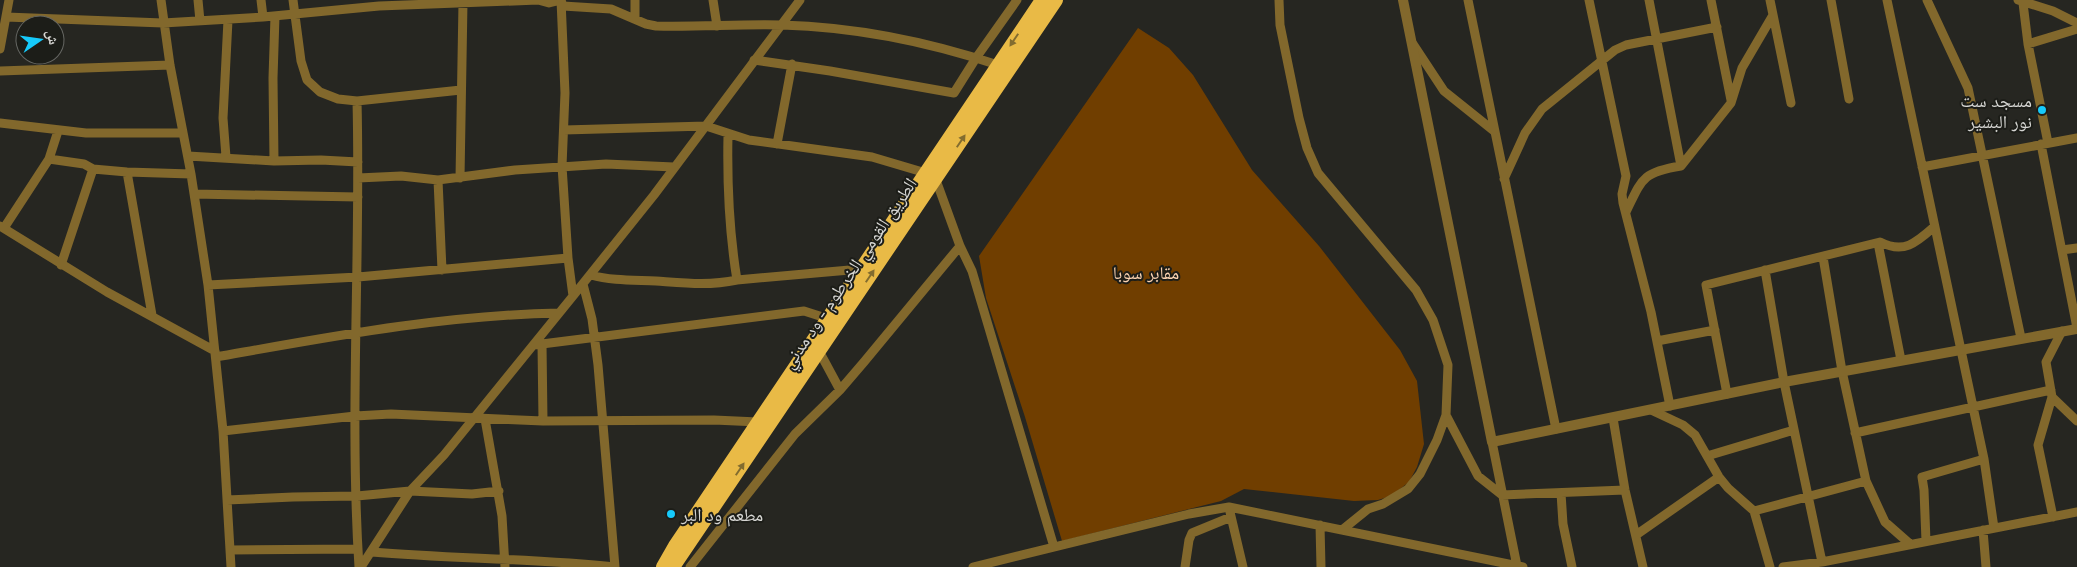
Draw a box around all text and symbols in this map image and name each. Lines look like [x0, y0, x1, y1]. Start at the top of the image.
north arrow [15, 15, 65, 65]
text: ش [42, 28, 63, 46]
one-way arrow [1010, 33, 1019, 47]
place label: مسجد ست نور البشير [1960, 89, 2032, 133]
marker: مسجد ست نور البشير [2036, 104, 2048, 116]
one-way arrow [956, 135, 966, 148]
street label: الطريق القومي الخرطوم - ود مدني [777, 173, 924, 375]
park label: مقابر سوبا [1113, 261, 1179, 284]
one-way arrow [865, 269, 875, 283]
one-way arrow [735, 462, 745, 475]
place label: مطعم ود البر [680, 503, 763, 527]
marker: مطعم ود البر [665, 508, 677, 520]

